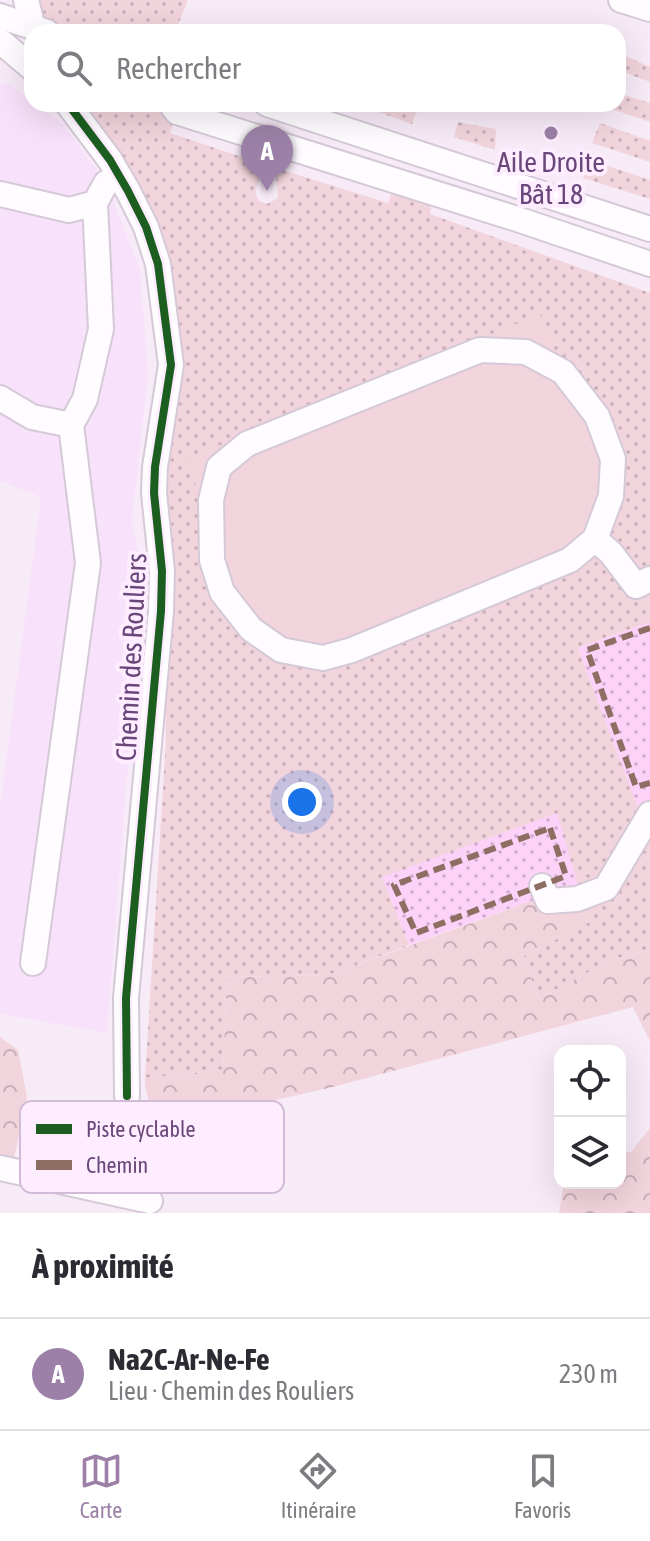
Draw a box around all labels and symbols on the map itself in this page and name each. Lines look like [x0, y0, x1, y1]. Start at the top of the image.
marker: Aile Droite Bât 18 [542, 124, 560, 142]
pin: A [241, 125, 293, 191]
place label: Aile Droite Bât 18 [497, 146, 605, 210]
street label: Chemin des Rouliers [110, 552, 152, 762]
your location [282, 782, 322, 822]
legend [20, 1101, 284, 1193]
text: Piste cyclable [86, 1116, 196, 1142]
text: Chemin [86, 1152, 148, 1178]

